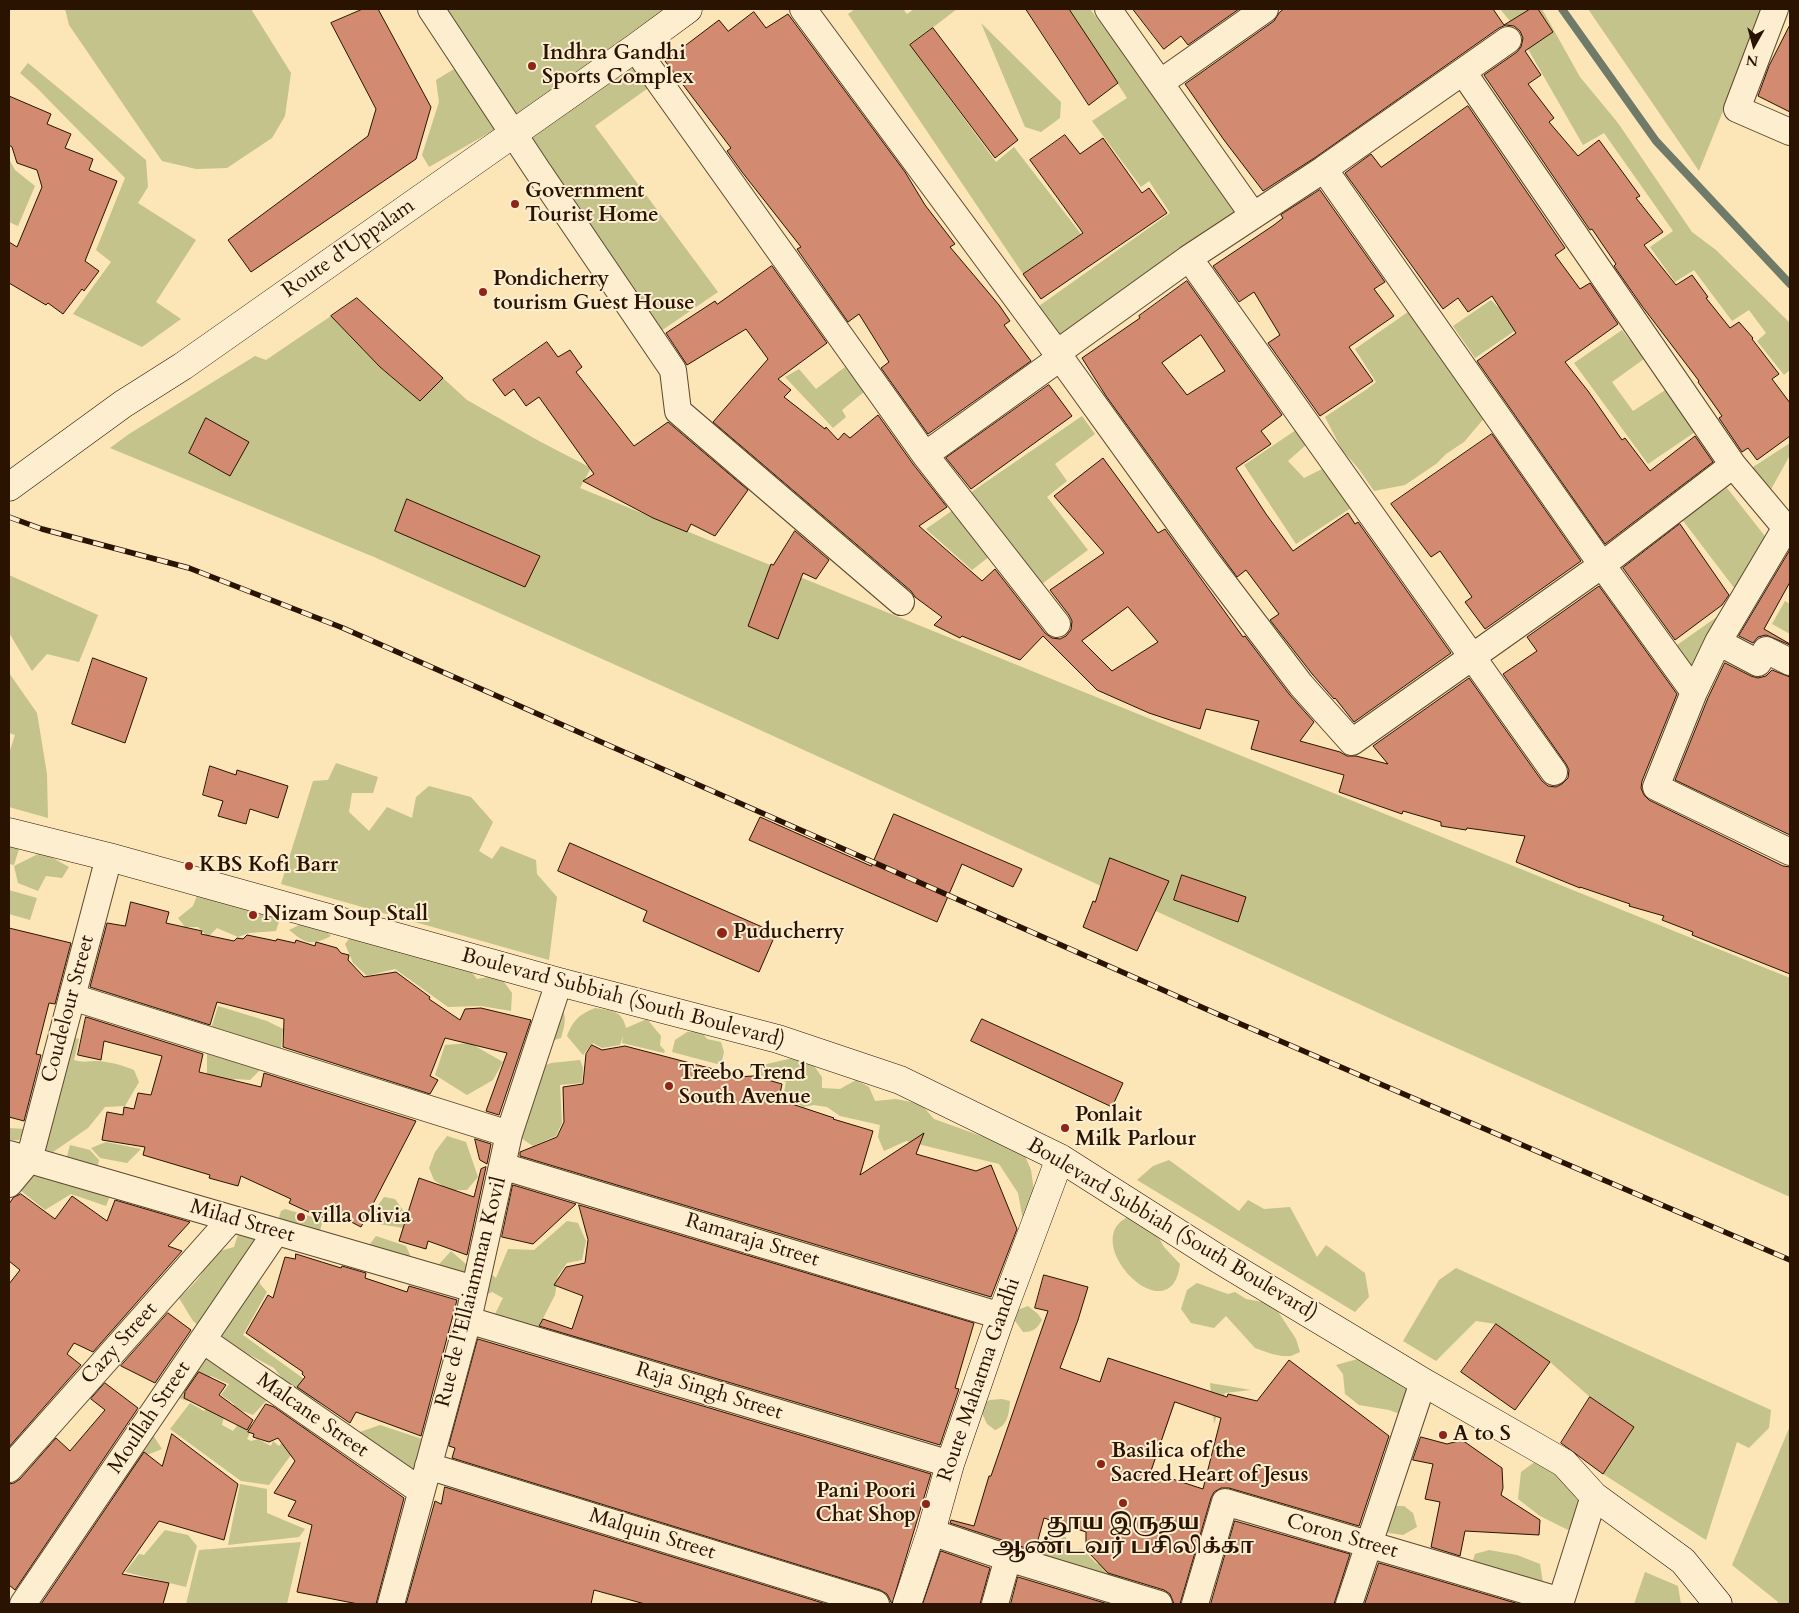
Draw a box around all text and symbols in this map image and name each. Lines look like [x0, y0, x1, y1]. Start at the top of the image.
north arrow [1729, 20, 1779, 70]
place label: Indhra Gandhi Sports Complex [542, 41, 694, 91]
text: N [1745, 50, 1759, 71]
marker: Indhra Gandhi Sports Complex [526, 60, 538, 72]
place label: Government Tourist Home [525, 179, 659, 229]
street label: Route d'Uppalam [278, 194, 420, 304]
marker: Government Tourist Home [509, 198, 521, 210]
place label: Pondicherry tourism Guest House [493, 267, 695, 317]
marker: Pondicherry tourism Guest House [477, 286, 489, 298]
place label: KBS Kofi Barr [199, 853, 338, 879]
marker: KBS Kofi Barr [183, 860, 195, 872]
place label: Nizam Soup Stall [263, 902, 428, 928]
marker: Nizam Soup Stall [247, 909, 259, 921]
place label: Puducherry [733, 920, 844, 946]
marker: Puducherry [715, 926, 729, 940]
street label: Coudelour Street [37, 932, 101, 1086]
street label: Boulevard Subbiah (South Boulevard) [458, 944, 788, 1054]
place label: Treebo Trend South Avenue [679, 1061, 811, 1111]
marker: Treebo Trend South Avenue [663, 1080, 675, 1092]
place label: Ponlait Milk Parlour [1075, 1103, 1196, 1153]
marker: Ponlait Milk Parlour [1059, 1122, 1071, 1134]
street label: Boulevard Subbiah (South Boulevard) [1022, 1133, 1322, 1327]
street label: Rue de l'Ellaiamman Kovil [431, 1174, 513, 1410]
street label: Milad Street [187, 1195, 297, 1249]
place label: villa olivia [311, 1204, 411, 1230]
street label: Ramaraja Street [682, 1209, 822, 1273]
marker: villa olivia [295, 1211, 307, 1223]
street label: Route Mahatma Gandhi [933, 1275, 1027, 1485]
street label: Cazy Street [77, 1298, 163, 1390]
street label: Moullah Street [103, 1357, 197, 1479]
street label: Raja Singh Street [633, 1358, 785, 1426]
street label: Malcane Street [251, 1368, 373, 1464]
place label: A to S [1453, 1422, 1511, 1448]
marker: A to S [1437, 1429, 1449, 1441]
place label: Basilica of the Sacred Heart of Jesus [1111, 1439, 1308, 1489]
marker: Basilica of the Sacred Heart of Jesus [1095, 1458, 1107, 1470]
place label: Pani Poori Chat Shop [815, 1479, 916, 1529]
marker: தூய இருதய ஆண்டவர் பசிலிக்கா [1117, 1497, 1129, 1509]
marker: Pani Poori Chat Shop [920, 1498, 932, 1510]
street label: Malquin Street [586, 1504, 718, 1566]
street label: Coron Street [1283, 1509, 1401, 1565]
place label: தூய இருதய ஆண்டவர் பசிலிக்கா [992, 1511, 1254, 1561]

